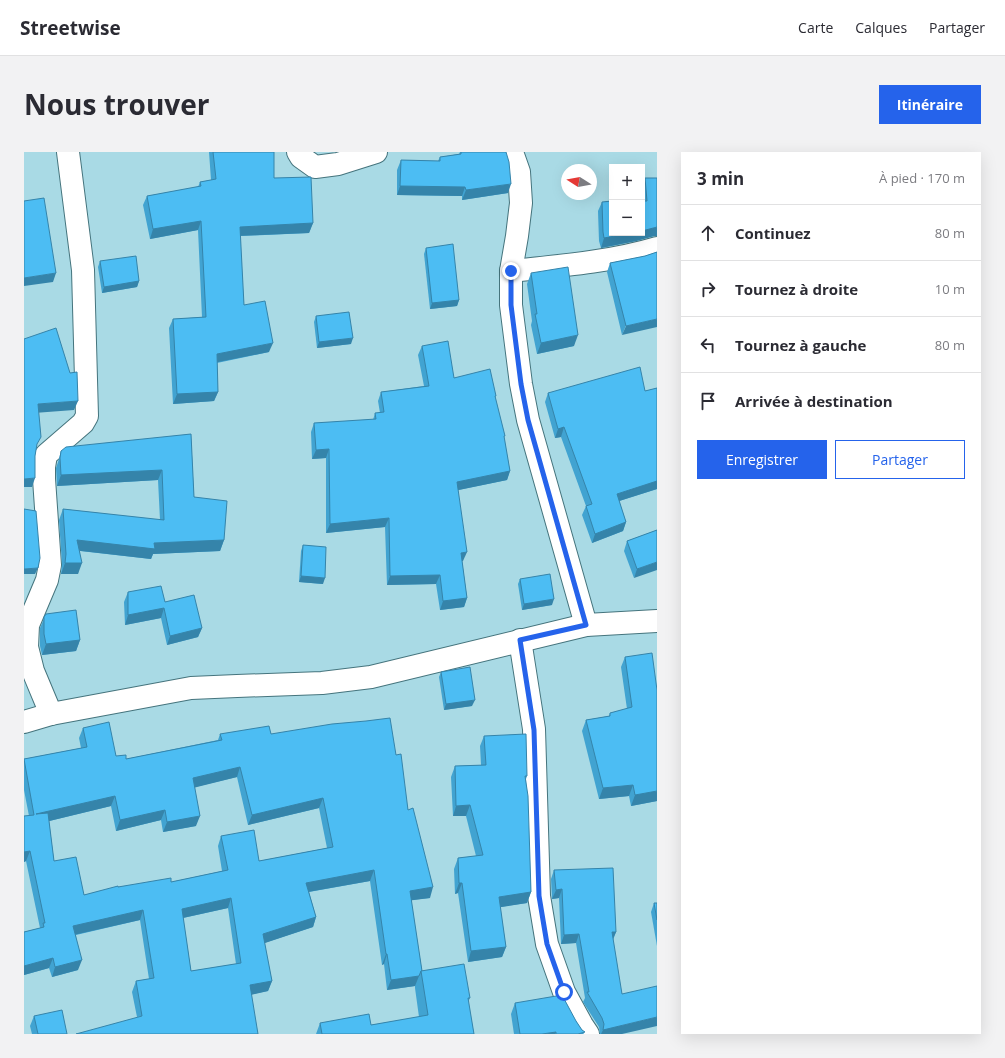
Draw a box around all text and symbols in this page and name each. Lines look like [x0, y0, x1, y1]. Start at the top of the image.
text: Streetwise [20, 15, 121, 41]
text: Carte [798, 18, 833, 37]
text: Calques [855, 18, 907, 37]
text: Partager [929, 18, 985, 37]
text: Nous trouver [24, 85, 210, 123]
button: Itinéraire [879, 85, 981, 124]
north arrow [561, 164, 597, 200]
map controls [609, 164, 645, 236]
button: + [609, 164, 645, 200]
text: 3 min [697, 167, 744, 190]
text: À pied · 170 m [879, 169, 965, 187]
button: − [609, 200, 645, 236]
icon: ahead [697, 222, 719, 244]
text: Continuez [735, 223, 811, 243]
text: 80 m [935, 224, 965, 242]
route end [502, 262, 520, 280]
icon: right [697, 278, 719, 300]
text: Tournez à droite [735, 279, 858, 299]
text: 10 m [935, 280, 965, 298]
icon: left [697, 334, 719, 356]
text: Tournez à gauche [735, 335, 866, 355]
text: 80 m [935, 336, 965, 354]
icon: arrive [697, 390, 719, 412]
text: Arrivée à destination [735, 391, 893, 411]
button: Enregistrer [697, 440, 827, 479]
button: Partager [835, 440, 965, 479]
route start [555, 983, 573, 1001]

